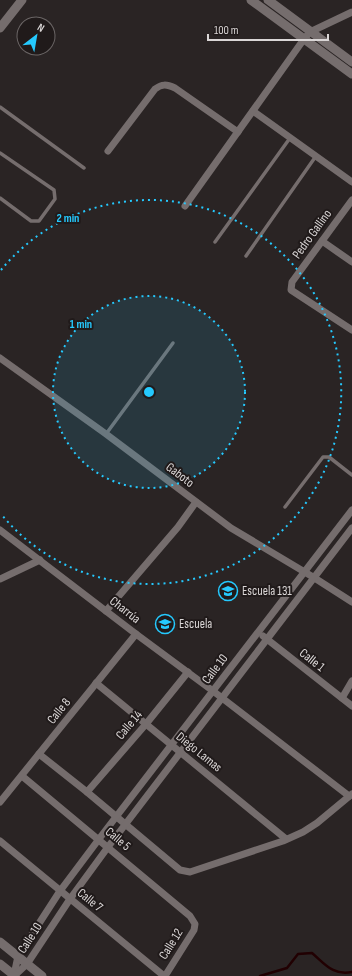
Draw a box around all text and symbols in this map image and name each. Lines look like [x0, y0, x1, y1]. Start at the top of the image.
north arrow [16, 16, 56, 56]
scale bar [208, 16, 328, 42]
text: N [35, 21, 47, 35]
text: 100 m [214, 23, 239, 38]
street label: Pedro Gallino [289, 206, 335, 262]
text: 2 min [57, 211, 79, 226]
text: 1 min [70, 317, 92, 332]
centre of rings [142, 385, 156, 399]
street label: Gaboto [163, 459, 197, 491]
school or university icon: Escuela 131 [217, 580, 239, 602]
place label: Escuela 131 [242, 583, 292, 599]
street label: Charrúa [106, 593, 144, 627]
school or university icon: Escuela [154, 613, 176, 635]
place label: Escuela [179, 616, 212, 632]
street label: Calle 1 [296, 645, 328, 675]
street label: Calle 10 [199, 651, 232, 687]
street label: Calle 8 [44, 694, 75, 727]
street label: Calle 14 [112, 707, 146, 743]
street label: Diego Lamas [173, 729, 225, 776]
street label: Calle 5 [102, 824, 134, 854]
street label: Calle 7 [74, 885, 107, 916]
street label: Calle 10 [14, 919, 46, 956]
street label: Calle 12 [155, 926, 187, 962]

